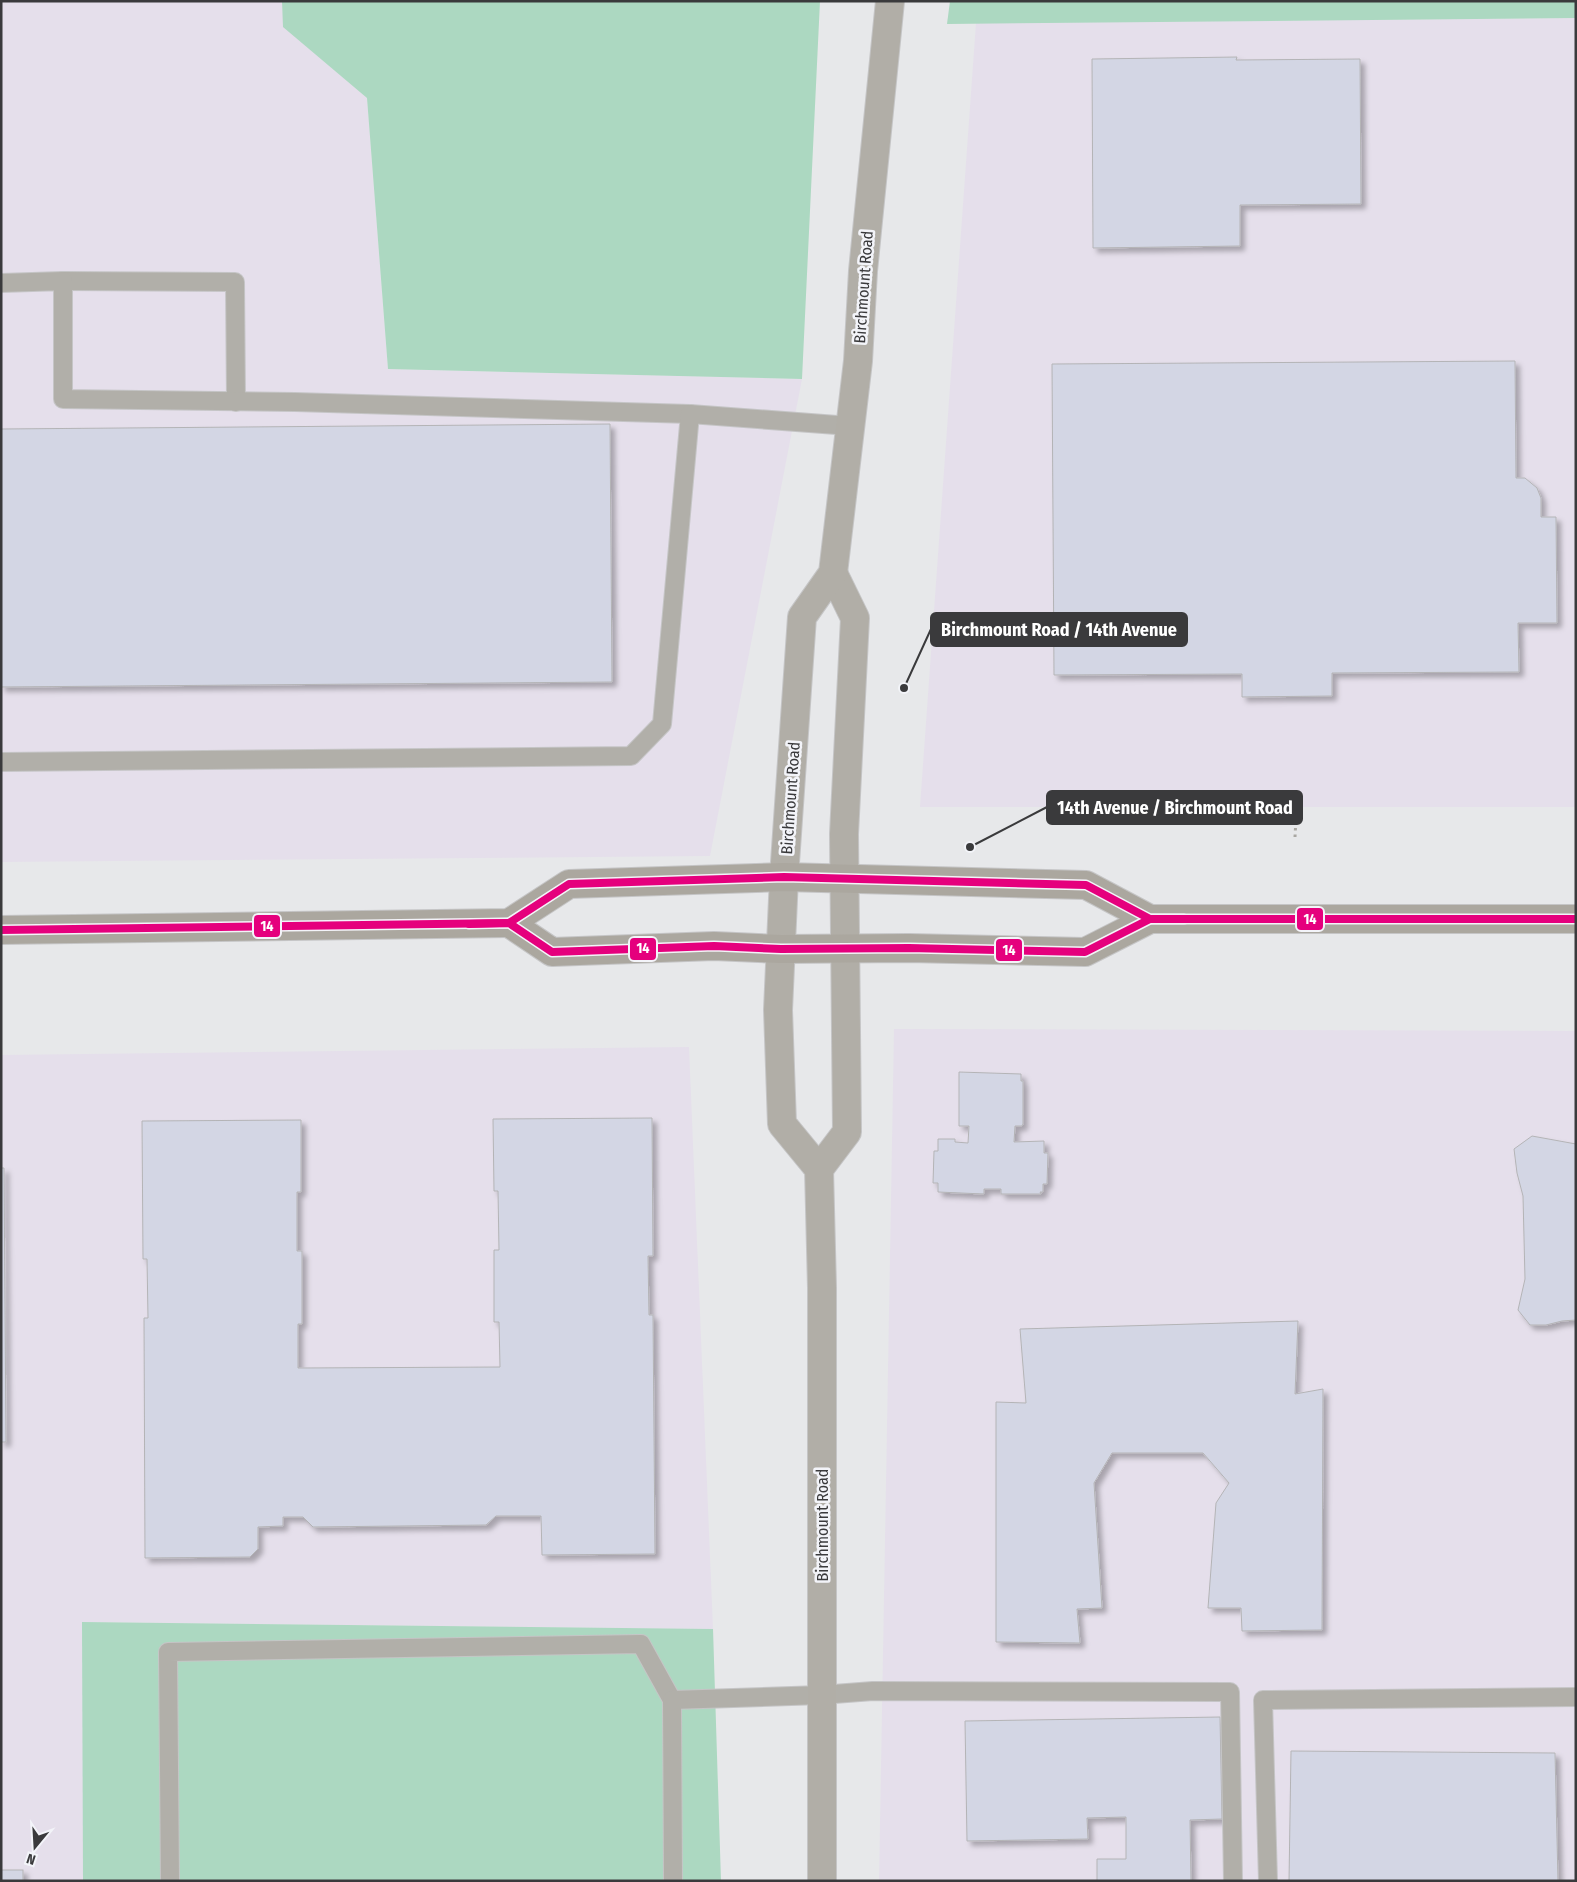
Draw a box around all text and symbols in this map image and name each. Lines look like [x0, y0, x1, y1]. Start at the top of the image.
street label: Birchmount Road [850, 230, 877, 344]
callout: Birchmount Road / 14th Avenue [931, 613, 1187, 646]
text: Birchmount Road / 14th Avenue [941, 619, 1177, 641]
street label: Birchmount Road [777, 741, 804, 855]
callout: 14th Avenue / Birchmount Road [1047, 791, 1302, 824]
text: 14th Avenue / Birchmount Road [1057, 797, 1293, 819]
line badge: 14 [1296, 907, 1324, 931]
text: 14 [1303, 911, 1317, 928]
line badge: 14 [253, 914, 281, 938]
text: 14 [260, 918, 274, 935]
line badge: 14 [629, 937, 657, 961]
line badge: 14 [995, 938, 1023, 962]
text: 14 [636, 940, 650, 957]
text: 14 [1002, 942, 1016, 959]
street label: Birchmount Road [813, 1469, 832, 1581]
north arrow [10, 1822, 60, 1872]
text: N [25, 1850, 38, 1868]

